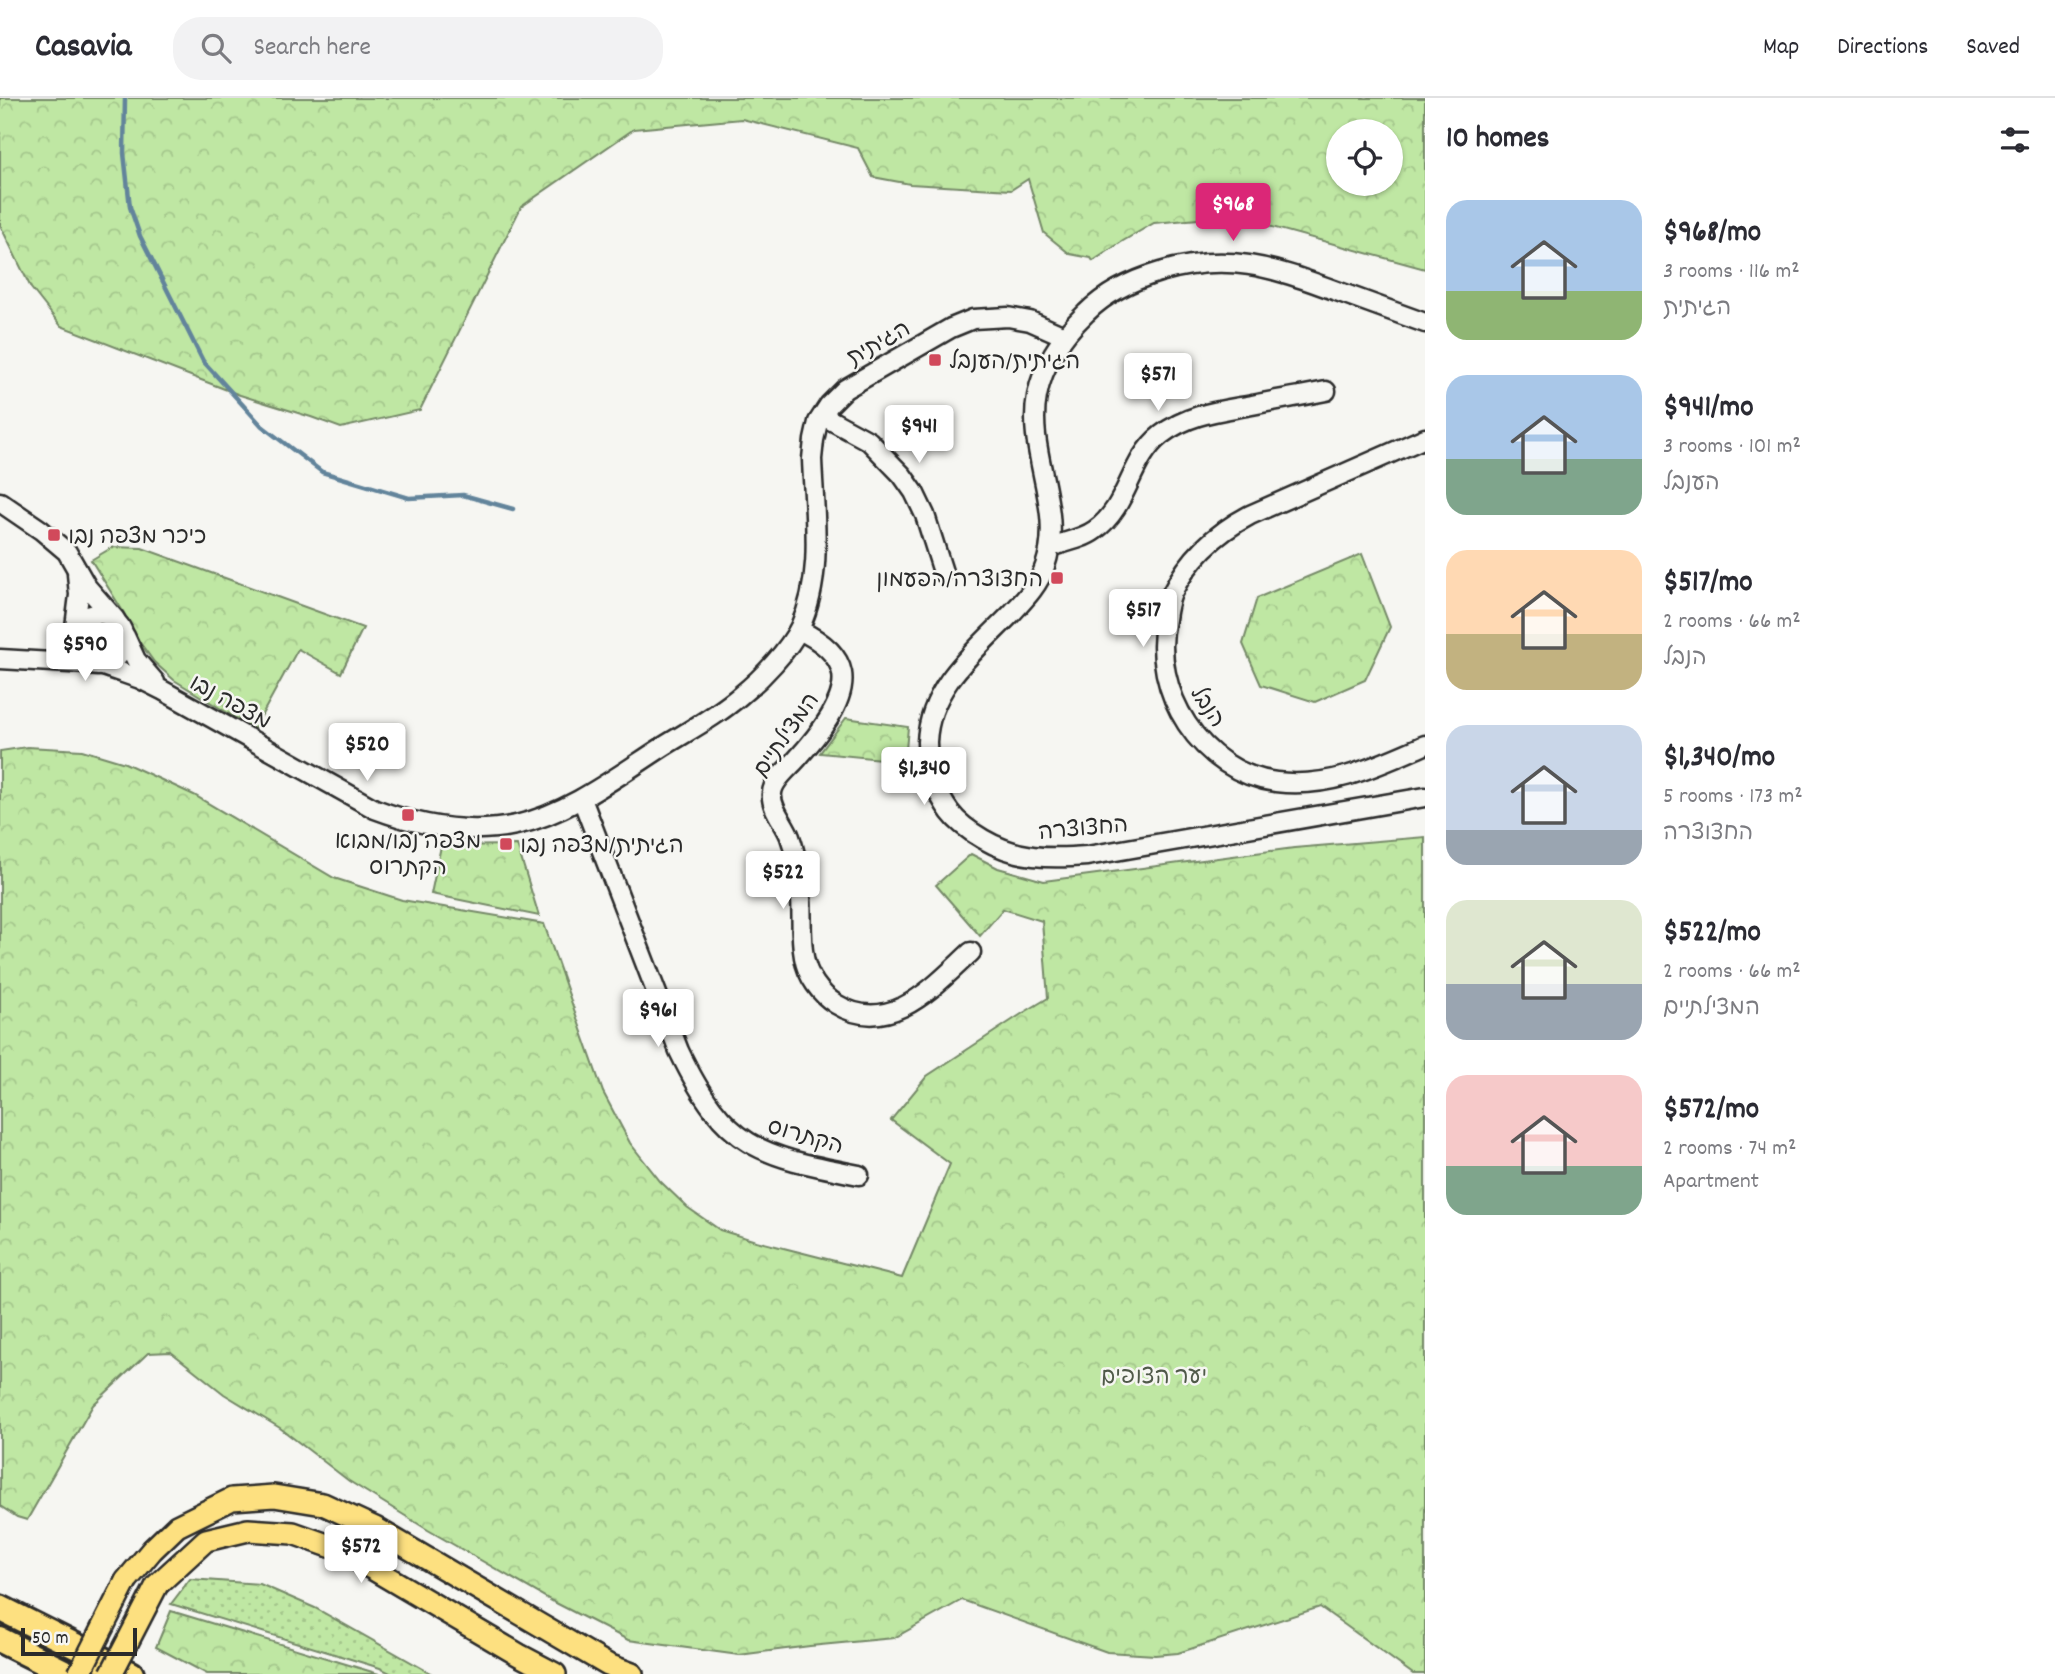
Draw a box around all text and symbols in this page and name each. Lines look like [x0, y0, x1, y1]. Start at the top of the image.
search box [173, 17, 663, 80]
text: Casavia [35, 25, 131, 72]
icon: search [197, 29, 235, 67]
text: Search here [253, 30, 371, 67]
text: Map [1763, 31, 1799, 65]
text: Directions [1837, 31, 1928, 65]
text: Saved [1966, 31, 2020, 65]
map controls [1326, 119, 1403, 196]
button: locate [1326, 119, 1403, 196]
text: 10 homes [1446, 119, 1549, 162]
icon: filters [1996, 121, 2034, 159]
pin: $968 [1192, 184, 1274, 243]
text: $968 [1212, 189, 1254, 222]
text: $968/mo [1663, 213, 1761, 256]
icon: home [1502, 228, 1586, 312]
text: 3 rooms · 116 m² [1663, 256, 1800, 289]
text: הגיתית [1663, 293, 1731, 326]
street label: הגיתית [842, 314, 918, 376]
place label: הגיתית/הענבל [949, 347, 1080, 380]
marker: הגיתית/הענבל [927, 352, 943, 368]
pin: $571 [1117, 354, 1199, 413]
text: $571 [1140, 359, 1176, 392]
text: $941/mo [1663, 388, 1753, 431]
icon: home [1502, 403, 1586, 487]
pin: $941 [878, 406, 960, 465]
text: $941 [901, 411, 937, 444]
text: 3 rooms · 101 m² [1663, 431, 1801, 464]
text: הענבל [1663, 468, 1720, 501]
place label: כיכר מצפה נבו [68, 522, 206, 555]
marker: כיכר מצפה נבו [46, 527, 62, 543]
text: $517/mo [1663, 563, 1753, 606]
place label: החצוצרה/הפעמון [876, 565, 1043, 598]
marker: החצוצרה/הפעמון [1049, 570, 1065, 586]
icon: home [1502, 578, 1586, 662]
pin: $517 [1102, 589, 1184, 649]
text: $517 [1125, 595, 1161, 628]
text: 2 rooms · 66 m² [1663, 606, 1801, 639]
pin: $590 [44, 624, 126, 683]
text: $590 [62, 629, 108, 662]
text: הנבל [1663, 643, 1707, 676]
street label: מצפה נבו [182, 668, 276, 740]
street label: הנבל [1180, 681, 1232, 735]
street label: המצילתיים [747, 687, 829, 785]
pin: $520 [326, 724, 408, 783]
text: $520 [345, 729, 389, 762]
text: $1,340/mo [1663, 738, 1775, 781]
pin: $1,340 [867, 748, 981, 807]
text: $1,340 [897, 753, 951, 786]
icon: home [1502, 753, 1586, 837]
text: 5 rooms · 173 m² [1663, 781, 1803, 814]
marker: מצפה נבו/מבוא הקתרוס [400, 807, 416, 823]
street label: החצוצרה [1037, 810, 1130, 851]
text: החצוצרה [1663, 818, 1753, 851]
place label: מצפה נבו/מבוא הקתרוס [335, 827, 481, 886]
place label: הגיתית/מצפה נבו [520, 831, 684, 864]
marker: הגיתית/מצפה נבו [498, 836, 514, 852]
pin: $522 [742, 852, 824, 911]
text: $522 [762, 857, 804, 890]
text: $522/mo [1663, 913, 1761, 956]
icon: home [1502, 928, 1586, 1012]
text: 2 rooms · 66 m² [1663, 956, 1801, 989]
pin: $961 [617, 990, 699, 1049]
text: המצילתיים [1663, 993, 1760, 1026]
text: $961 [639, 995, 677, 1028]
text: $572/mo [1663, 1090, 1759, 1133]
icon: home [1502, 1103, 1586, 1187]
street label: הקתרוס [763, 1112, 847, 1165]
text: 2 rooms · 74 m² [1663, 1133, 1796, 1166]
text: Apartment [1663, 1166, 1759, 1199]
park label: יער הצופים [1101, 1362, 1207, 1395]
pin: $572 [320, 1526, 402, 1585]
text: $572 [340, 1531, 382, 1564]
scale bar [21, 1625, 136, 1657]
text: 50 m [32, 1626, 69, 1653]

